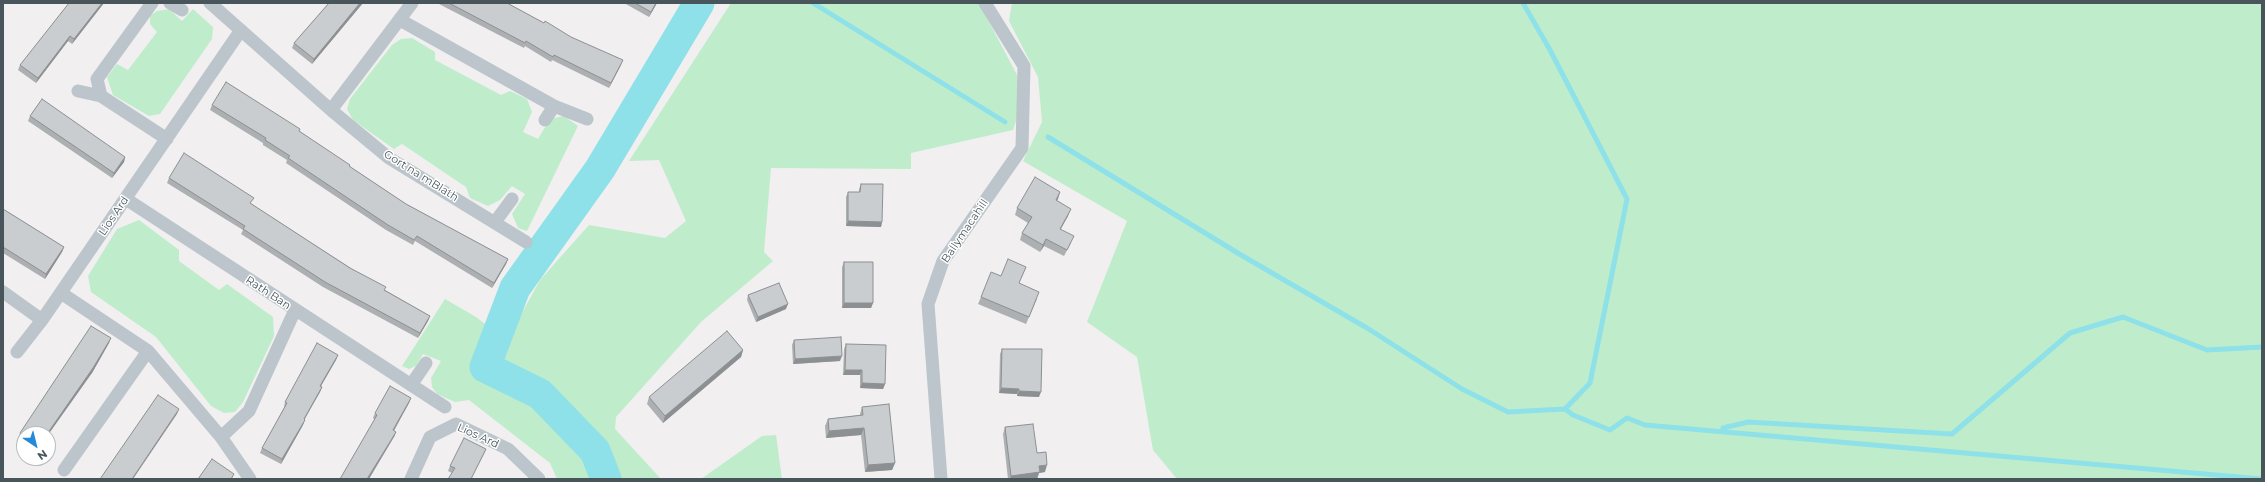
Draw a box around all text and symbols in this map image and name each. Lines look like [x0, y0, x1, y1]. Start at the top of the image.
street label: Gort na mBlath [381, 148, 461, 204]
street label: Lios Ard [96, 194, 132, 238]
street label: Ballymacahill [939, 197, 991, 265]
street label: Rath Ban [243, 273, 293, 313]
street label: Lios Ard [455, 421, 501, 451]
north arrow [16, 426, 56, 466]
text: N [35, 447, 50, 463]

